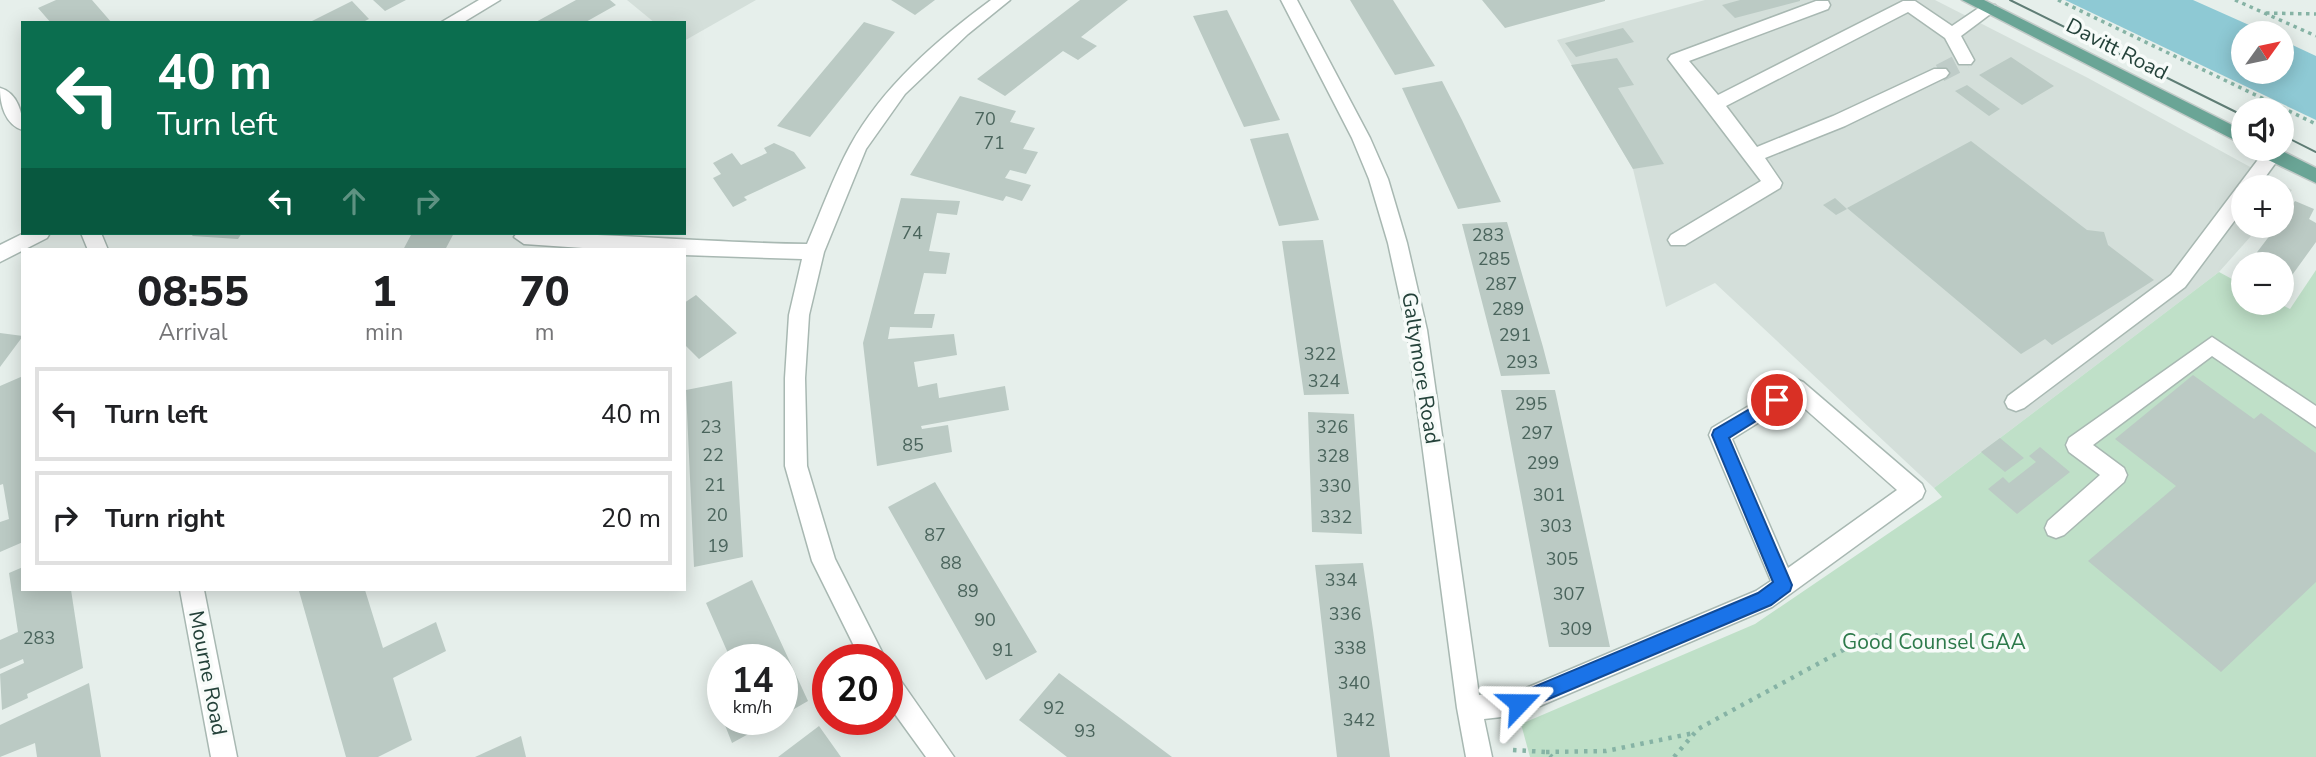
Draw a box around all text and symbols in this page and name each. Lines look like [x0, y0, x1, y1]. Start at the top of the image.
street label: Davitt Road [2061, 11, 2173, 87]
north arrow [2231, 21, 2294, 84]
map controls [2231, 21, 2294, 315]
text: 40 m [157, 39, 272, 106]
icon: left [42, 49, 133, 140]
button: sound [2231, 98, 2294, 161]
text: Turn left [157, 103, 277, 146]
house number: 70 [974, 107, 996, 131]
house number: 71 [983, 131, 1005, 155]
button: + [2231, 175, 2294, 238]
icon: left [262, 182, 300, 220]
icon: ahead [335, 182, 373, 220]
icon: right [408, 182, 446, 220]
house number: 74 [901, 221, 923, 245]
house number: 283 [1472, 223, 1504, 247]
house number: 285 [1478, 247, 1510, 271]
button: − [2231, 252, 2294, 315]
text: 08:55 [137, 264, 249, 321]
text: 1 [372, 264, 397, 321]
text: 70 [519, 264, 570, 321]
house number: 287 [1485, 272, 1517, 296]
street label: Galtymore Road [1395, 290, 1447, 446]
house number: 289 [1492, 297, 1524, 321]
text: Arrival [158, 317, 228, 348]
text: min [365, 317, 403, 348]
text: m [535, 317, 554, 348]
house number: 291 [1499, 323, 1531, 347]
house number: 322 [1304, 342, 1336, 366]
house number: 293 [1506, 350, 1538, 374]
house number: 324 [1308, 369, 1340, 393]
pin [1747, 370, 1807, 430]
icon: arrive [1758, 381, 1796, 419]
house number: 295 [1515, 392, 1547, 416]
icon: left [46, 395, 84, 433]
text: Turn left [105, 397, 208, 432]
text: 40 m [601, 397, 661, 432]
house number: 23 [700, 415, 722, 439]
house number: 326 [1316, 415, 1348, 439]
house number: 297 [1521, 421, 1553, 445]
house number: 85 [902, 433, 924, 457]
house number: 22 [702, 443, 724, 467]
house number: 328 [1317, 444, 1349, 468]
house number: 299 [1527, 451, 1559, 475]
house number: 21 [704, 473, 726, 497]
house number: 330 [1319, 474, 1351, 498]
house number: 301 [1533, 483, 1565, 507]
icon: right [46, 499, 84, 537]
text: Turn right [105, 501, 224, 536]
text: 20 m [601, 501, 661, 536]
house number: 20 [706, 503, 728, 527]
house number: 332 [1320, 505, 1352, 529]
house number: 303 [1540, 514, 1572, 538]
house number: 87 [924, 523, 946, 547]
house number: 19 [707, 534, 729, 558]
house number: 305 [1546, 547, 1578, 571]
house number: 88 [940, 551, 962, 575]
house number: 334 [1325, 568, 1357, 592]
house number: 89 [957, 579, 979, 603]
house number: 307 [1553, 582, 1585, 606]
house number: 336 [1329, 602, 1361, 626]
street label: Mourne Road [182, 608, 234, 738]
house number: 90 [974, 608, 996, 632]
house number: 309 [1560, 617, 1592, 641]
house number: 283 [23, 626, 55, 650]
park label: Good Counsel GAA [1842, 628, 2026, 656]
house number: 338 [1334, 636, 1366, 660]
house number: 91 [992, 638, 1014, 662]
speed limit sign: 20 [812, 644, 903, 735]
text: 14 [731, 657, 774, 704]
position arrow [1482, 666, 1556, 740]
house number: 340 [1338, 671, 1370, 695]
text: km/h [733, 695, 772, 719]
house number: 92 [1043, 696, 1065, 720]
house number: 342 [1343, 708, 1375, 732]
house number: 93 [1074, 719, 1096, 743]

